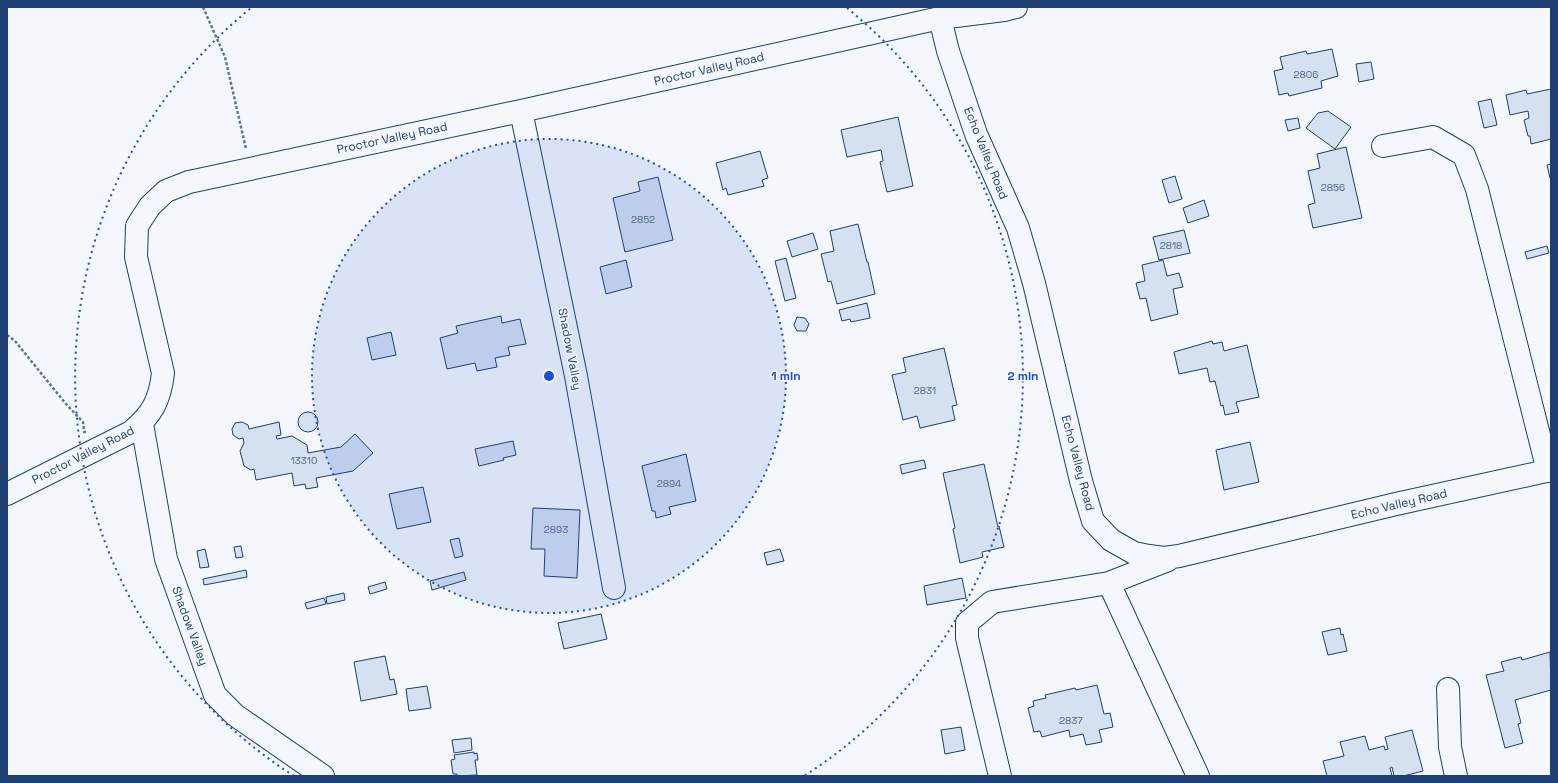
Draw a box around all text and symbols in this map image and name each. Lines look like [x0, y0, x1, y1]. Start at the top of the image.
street label: Proctor Valley Road [652, 49, 766, 89]
house number: 2806 [1294, 68, 1318, 81]
street label: Echo Valley Road [960, 104, 1012, 202]
street label: Proctor Valley Road [335, 118, 449, 158]
house number: 2856 [1321, 181, 1345, 194]
house number: 2852 [631, 213, 655, 226]
house number: 2818 [1160, 239, 1182, 252]
street label: Shadow Valley [554, 307, 586, 391]
text: 1 min [771, 368, 801, 384]
text: 2 min [1007, 368, 1039, 384]
centre of rings [542, 369, 556, 383]
house number: 2831 [914, 384, 936, 397]
street label: Echo Valley Road [1058, 413, 1098, 513]
street label: Proctor Valley Road [29, 422, 137, 488]
house number: 13310 [291, 454, 317, 467]
house number: 2894 [657, 477, 681, 490]
street label: Echo Valley Road [1349, 485, 1449, 523]
house number: 2893 [544, 523, 568, 536]
street label: Shadow Valley [168, 584, 212, 668]
house number: 2837 [1059, 714, 1083, 727]

